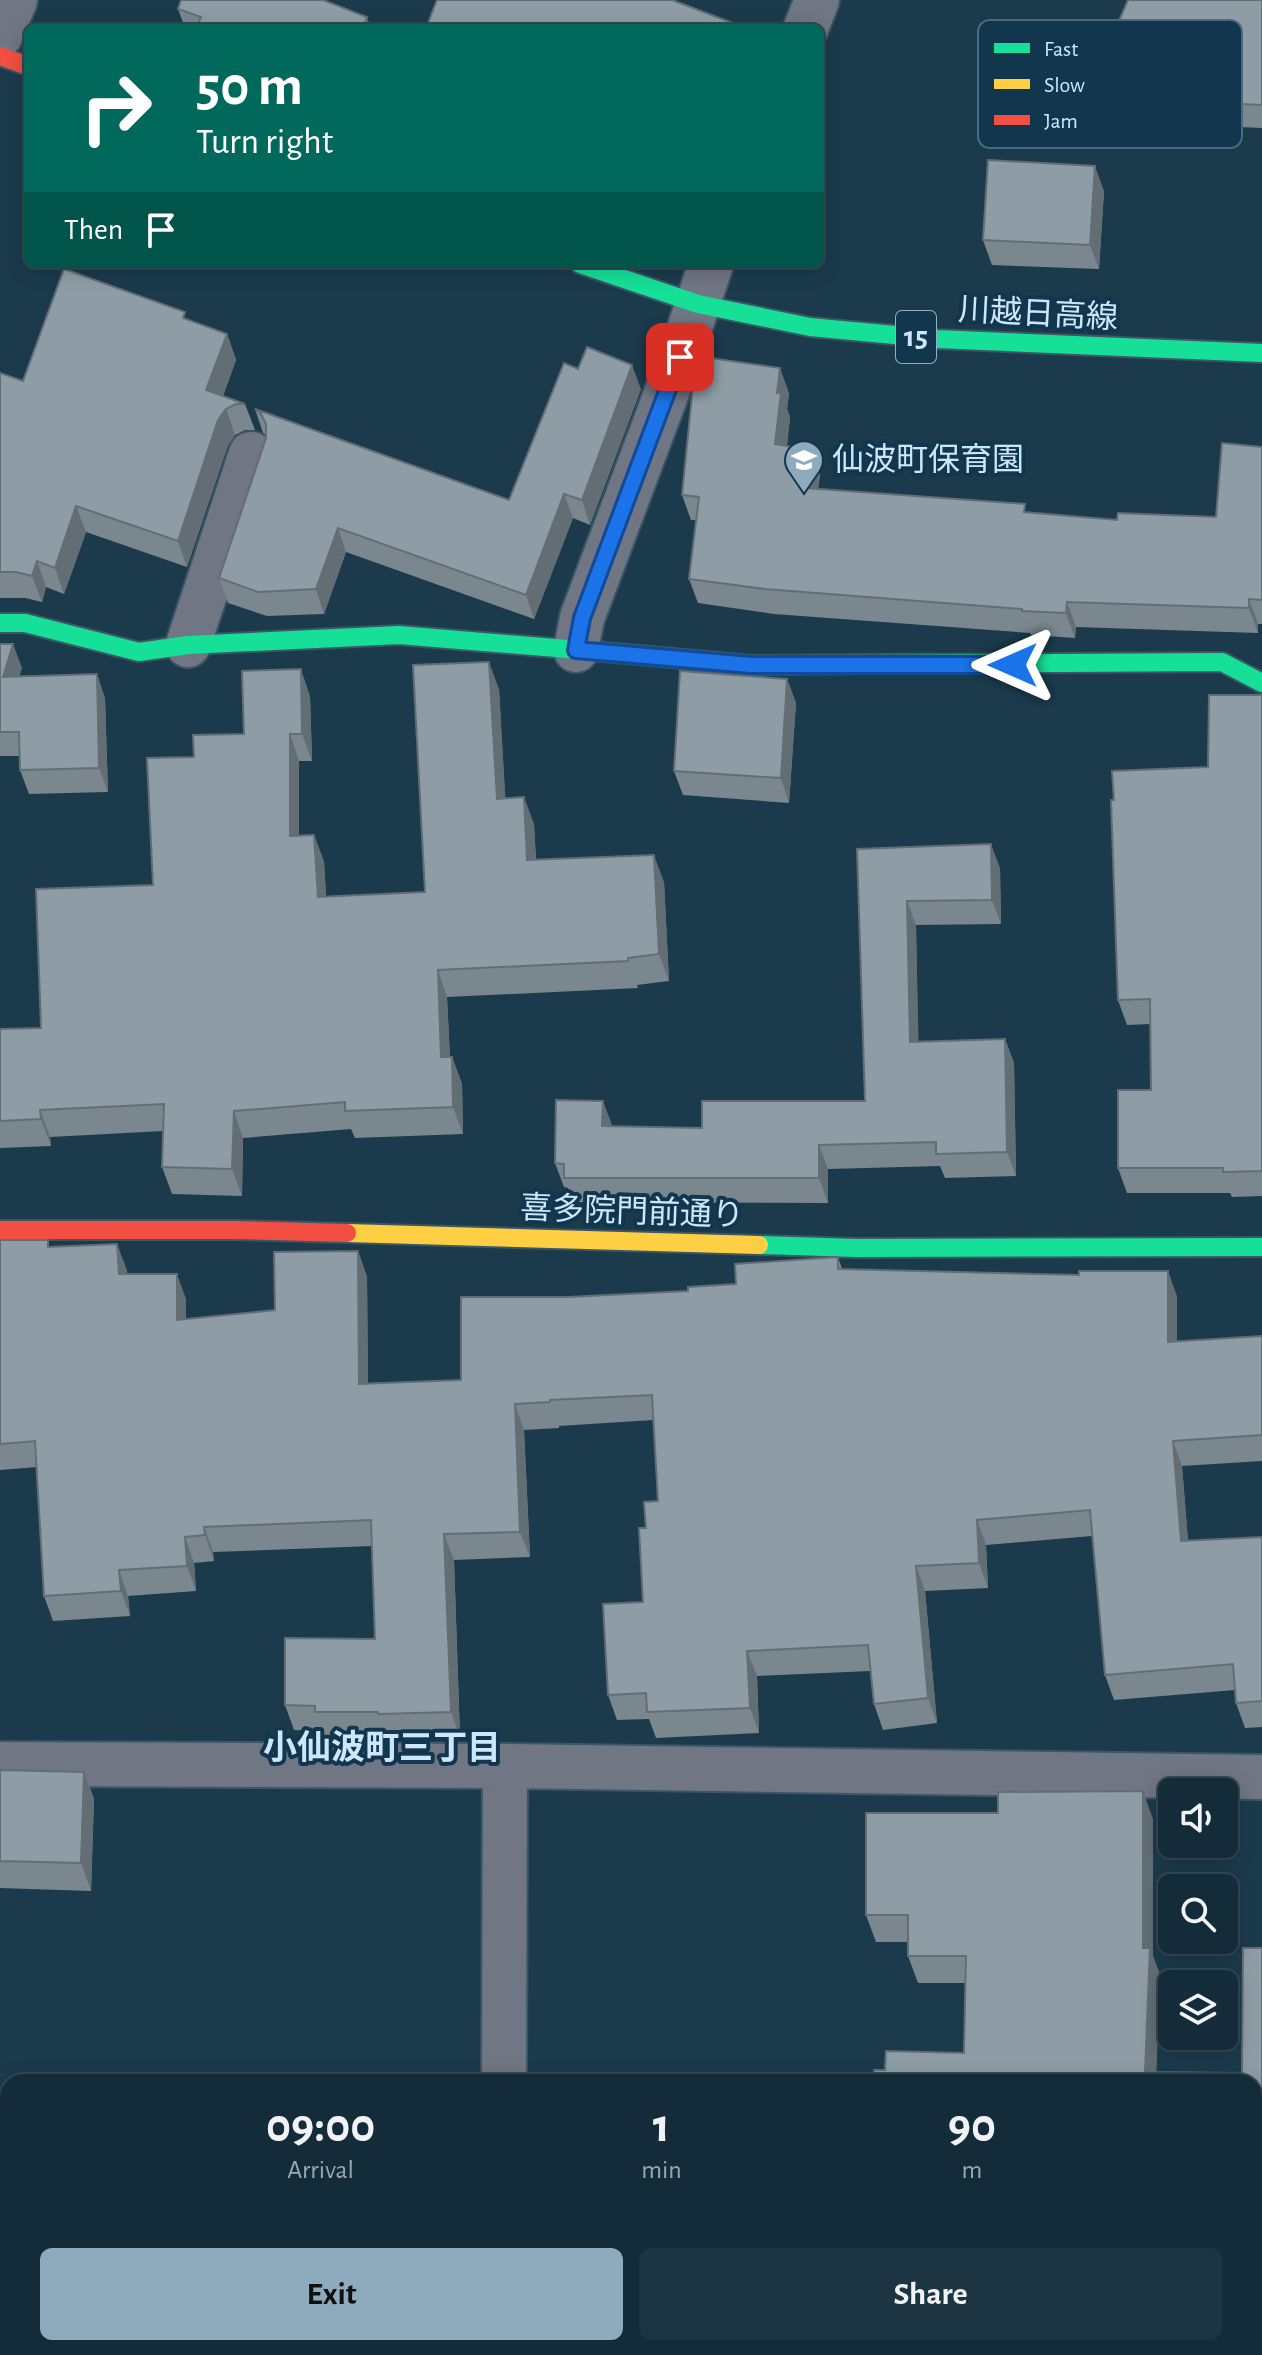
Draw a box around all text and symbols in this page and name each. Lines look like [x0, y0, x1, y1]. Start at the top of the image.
legend [978, 20, 1242, 148]
text: Fast [1044, 38, 1078, 60]
icon: right [64, 56, 168, 160]
text: 50 m [196, 59, 303, 115]
text: Slow [1044, 74, 1085, 96]
text: Jam [1044, 110, 1078, 132]
text: Turn right [196, 124, 333, 160]
icon: arrive [139, 208, 183, 252]
text: Then [64, 215, 123, 245]
street label: 川越日高線 [957, 292, 1119, 334]
road number: 15 [896, 311, 936, 363]
pin [646, 323, 714, 391]
icon: arrive [658, 335, 702, 379]
school or university icon: 仙波町保育園 [783, 439, 825, 494]
place label: 仙波町保育園 [832, 442, 1024, 476]
position arrow [971, 623, 1055, 707]
street label: 喜多院門前通り [520, 1190, 745, 1232]
district label: 小仙波町三丁目 [263, 1729, 501, 1766]
map controls [1158, 1778, 1238, 2050]
button: sound [1158, 1778, 1238, 1858]
button: search [1158, 1874, 1238, 1954]
button: layers [1158, 1970, 1238, 2050]
text: 09:00 [266, 2103, 375, 2151]
text: 1 [653, 2103, 670, 2151]
text: 90 [948, 2103, 996, 2151]
text: Arrival [287, 2157, 354, 2183]
text: min [641, 2157, 682, 2183]
text: m [961, 2157, 982, 2183]
button: Exit [40, 2248, 623, 2340]
button: Share [639, 2248, 1222, 2340]

